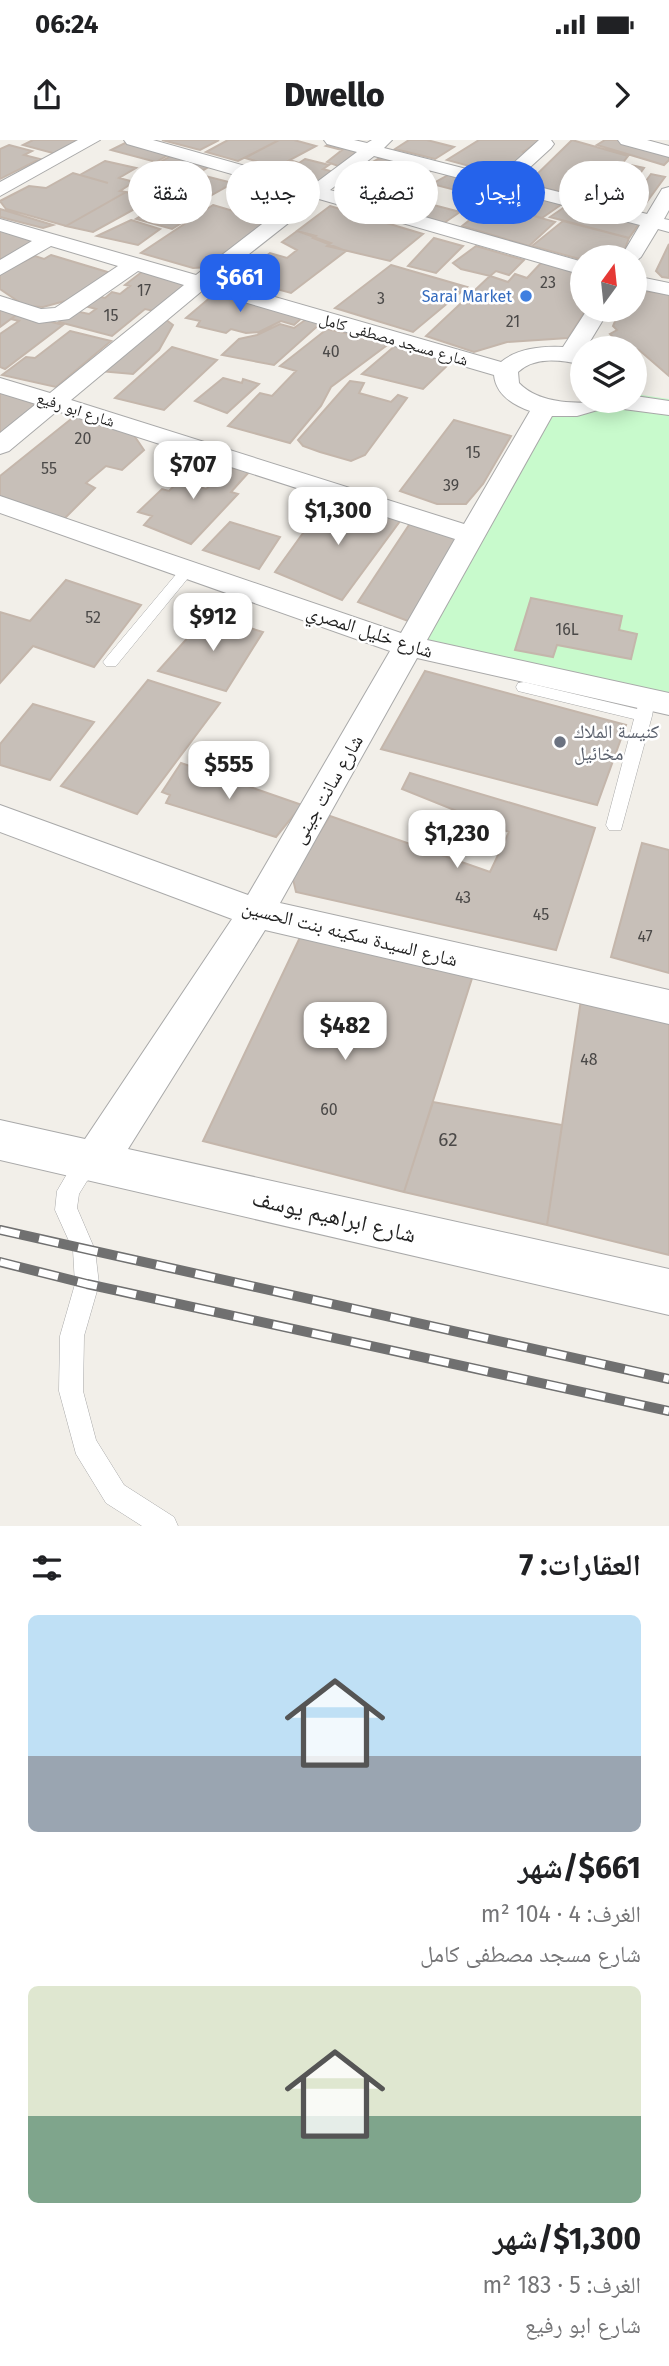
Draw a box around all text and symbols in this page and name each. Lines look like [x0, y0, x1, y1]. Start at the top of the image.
text: 06:24 [35, 9, 99, 40]
icon: share [28, 76, 66, 114]
text: Dwello [284, 76, 385, 114]
icon: forward [603, 76, 641, 114]
chip: شقة [128, 161, 212, 224]
chip: جديد [226, 161, 320, 224]
chip: تصفية [334, 161, 438, 224]
chip: إيجار [452, 161, 545, 224]
chip: شراء [559, 161, 649, 224]
north arrow [570, 245, 648, 322]
map controls [570, 245, 647, 413]
pin: $661 [199, 254, 281, 314]
text: $661 [216, 263, 264, 291]
house number: 23 [540, 273, 556, 292]
house number: 17 [137, 281, 151, 300]
place label: Sarai Market [422, 287, 512, 306]
marker: Sarai Market [518, 288, 534, 304]
house number: 3 [377, 289, 385, 308]
house number: 15 [104, 306, 118, 325]
street label: شارع مسجد مصطفى كامل [317, 309, 470, 371]
house number: 21 [506, 312, 520, 331]
button: layers [570, 336, 647, 413]
house number: 40 [322, 342, 340, 361]
street label: شارع ابو رفيع [34, 388, 117, 432]
house number: 20 [75, 429, 91, 448]
pin: $707 [152, 442, 234, 501]
house number: 15 [466, 443, 480, 462]
text: $707 [170, 450, 216, 478]
house number: 55 [41, 459, 57, 478]
house number: 39 [443, 476, 459, 495]
pin: $1,300 [281, 488, 395, 547]
text: $1,300 [304, 496, 372, 524]
pin: $912 [172, 594, 254, 653]
street label: شارع خليل المصري [303, 600, 436, 666]
text: $912 [189, 602, 237, 630]
house number: 52 [85, 608, 101, 627]
house number: 16L [555, 620, 579, 639]
place label: كنيسة الملاك مخائيل [574, 720, 659, 765]
street label: شارع سانت جينى [287, 731, 368, 848]
marker: كنيسة الملاك مخائيل [552, 734, 568, 750]
pin: $555 [188, 742, 270, 801]
text: $555 [204, 750, 254, 778]
pin: $1,230 [400, 810, 514, 870]
text: $1,230 [424, 819, 490, 847]
house number: 43 [455, 888, 471, 907]
street label: شارع السيدة سكينه بنت الحسين [240, 896, 460, 971]
house number: 45 [533, 905, 549, 924]
house number: 47 [637, 927, 653, 946]
pin: $482 [304, 1002, 386, 1062]
text: $482 [320, 1011, 370, 1039]
house number: 48 [580, 1050, 598, 1069]
house number: 60 [320, 1100, 338, 1119]
house number: 62 [438, 1128, 458, 1151]
street label: شارع ابراهيم يوسف [249, 1184, 419, 1250]
text: العقارات: 7 [519, 1547, 641, 1583]
icon: filters [28, 1549, 66, 1587]
icon: home [272, 1660, 398, 1786]
text: $661/شهر [518, 1850, 641, 1886]
text: الغرف: 4 · 104 m² [481, 1900, 641, 1928]
text: شارع مسجد مصطفى كامل [420, 1940, 641, 1968]
icon: home [272, 2031, 398, 2157]
text: $1,300/شهر [493, 2221, 641, 2257]
text: الغرف: 5 · 183 m² [482, 2271, 641, 2299]
text: شارع ابو رفيع [525, 2311, 641, 2339]

